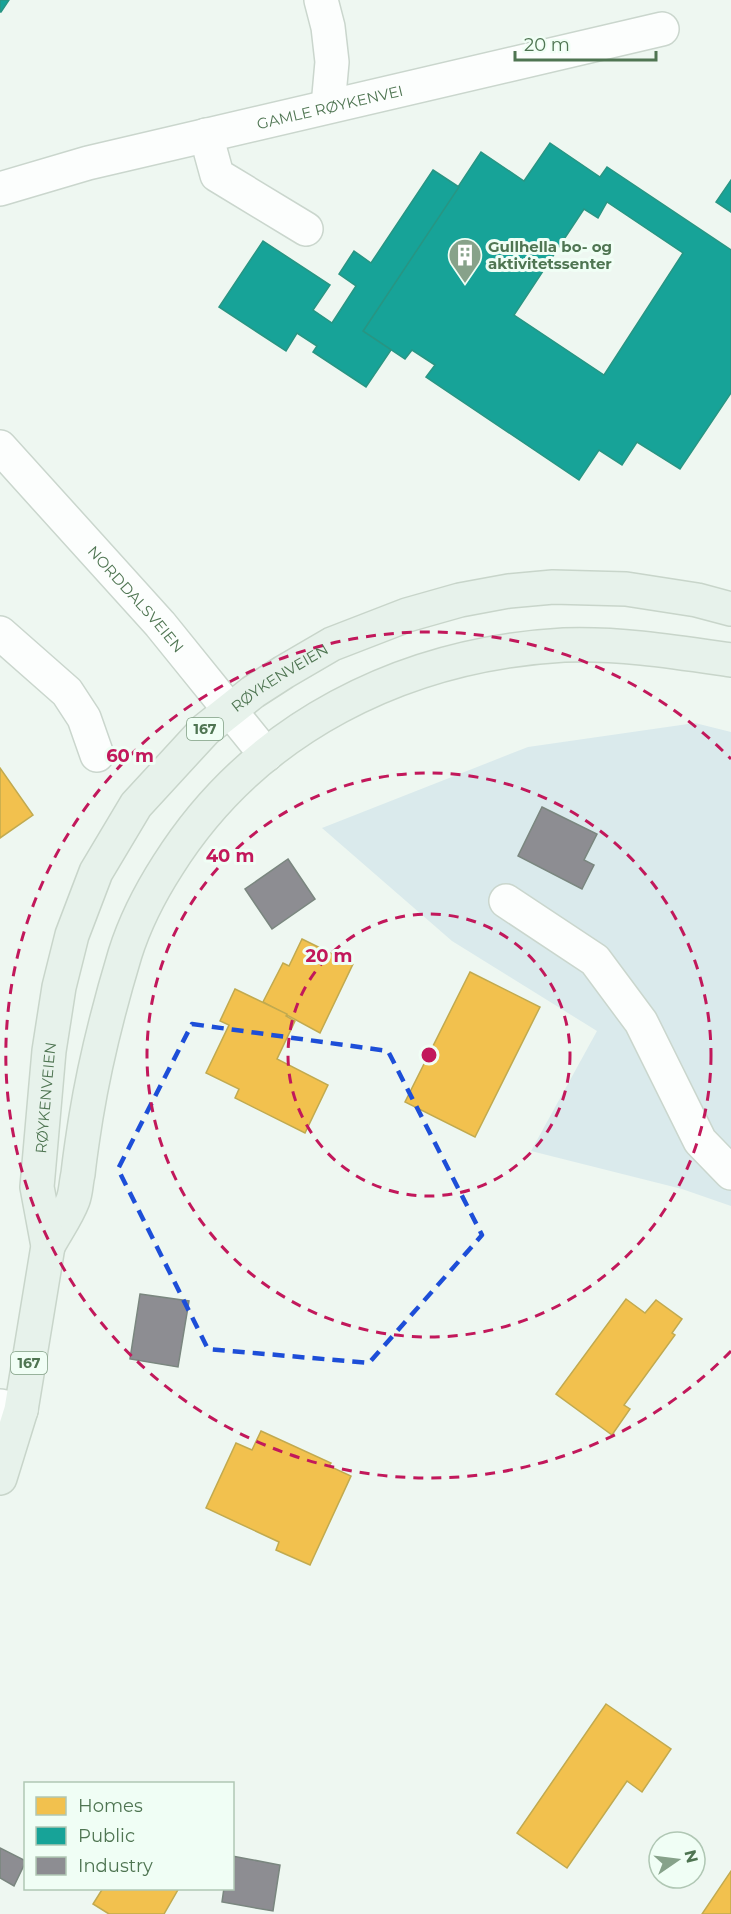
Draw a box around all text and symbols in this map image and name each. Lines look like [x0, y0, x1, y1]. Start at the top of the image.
scale bar [515, 24, 656, 62]
text: 20 m [524, 34, 570, 56]
street label: GAMLE RØYKENVEI [255, 80, 405, 133]
building icon: Gullhella bo- og aktivitetssenter [447, 237, 483, 284]
place label: Gullhella bo- og aktivitetssenter [488, 237, 612, 273]
street label: NORDDALSVEIEN [84, 541, 188, 656]
street label: RØYKENVEIEN [227, 639, 331, 716]
road number: 167 [187, 718, 223, 740]
text: 60 m [106, 745, 154, 767]
text: 40 m [206, 845, 254, 867]
text: 20 m [306, 945, 352, 967]
street label: RØYKENVEIEN [30, 1041, 60, 1154]
centre of rings [419, 1045, 439, 1065]
road number: 167 [11, 1352, 47, 1374]
legend [24, 1782, 234, 1890]
text: Homes [78, 1795, 143, 1817]
text: Public [78, 1825, 135, 1847]
north arrow [647, 1830, 707, 1890]
text: N [680, 1848, 702, 1865]
text: Industry [78, 1855, 153, 1877]

